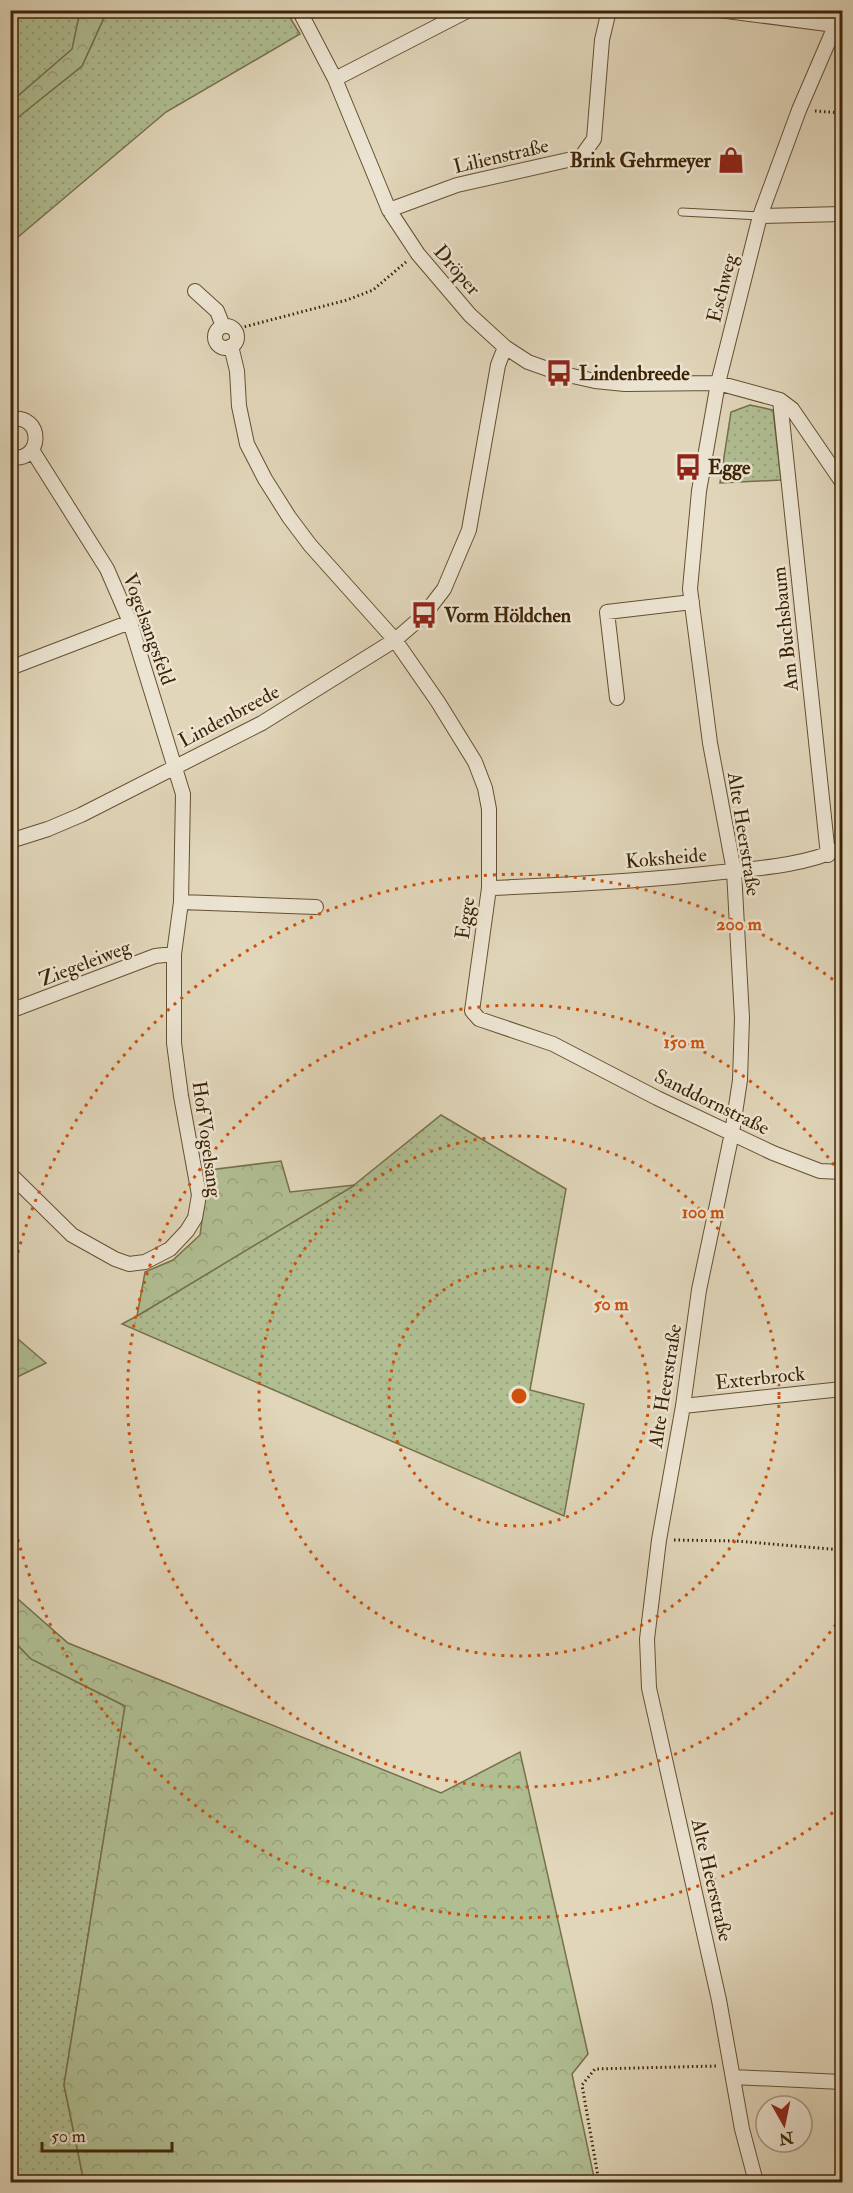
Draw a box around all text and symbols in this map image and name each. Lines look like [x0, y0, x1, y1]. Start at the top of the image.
street label: Lilienstraße [451, 133, 551, 179]
shop icon: Brink Gehrmeyer [716, 145, 746, 175]
place label: Brink Gehrmeyer [570, 148, 712, 174]
street label: Dröper [427, 239, 486, 302]
street label: Eschweg [701, 250, 743, 325]
bus stop icon: Lindenbreede [544, 358, 574, 388]
place label: Lindenbreede [579, 361, 690, 386]
bus stop icon: Egge [673, 452, 703, 482]
place label: Egge [708, 455, 751, 481]
street label: Am Buchsbaum [766, 565, 804, 694]
street label: Vogelsangsfeld [117, 570, 181, 688]
bus stop icon: Vorm Höldchen [409, 600, 439, 630]
place label: Vorm Höldchen [443, 603, 572, 628]
street label: Lindenbreede [174, 679, 284, 753]
street label: Alte Heerstraße [722, 769, 766, 898]
street label: Koksheide [624, 842, 708, 874]
street label: Egge [450, 895, 480, 941]
text: 200 m [716, 913, 763, 936]
street label: Ziegeleiweg [36, 934, 135, 992]
text: 150 m [663, 1031, 706, 1054]
street label: Sanddornstraße [650, 1063, 774, 1141]
street label: Hof Vogelsang [186, 1079, 228, 1200]
text: 100 m [682, 1201, 725, 1224]
text: 50 m [594, 1293, 629, 1316]
street label: Alte Heerstraße [643, 1322, 687, 1451]
street label: Exterbrock [714, 1361, 806, 1395]
centre of rings [509, 1386, 529, 1406]
street label: Alte Heerstraße [686, 1815, 738, 1944]
north arrow [754, 2094, 814, 2154]
scale bar [42, 2115, 172, 2153]
text: 50 m [51, 2125, 86, 2148]
text: N [777, 2127, 796, 2149]

